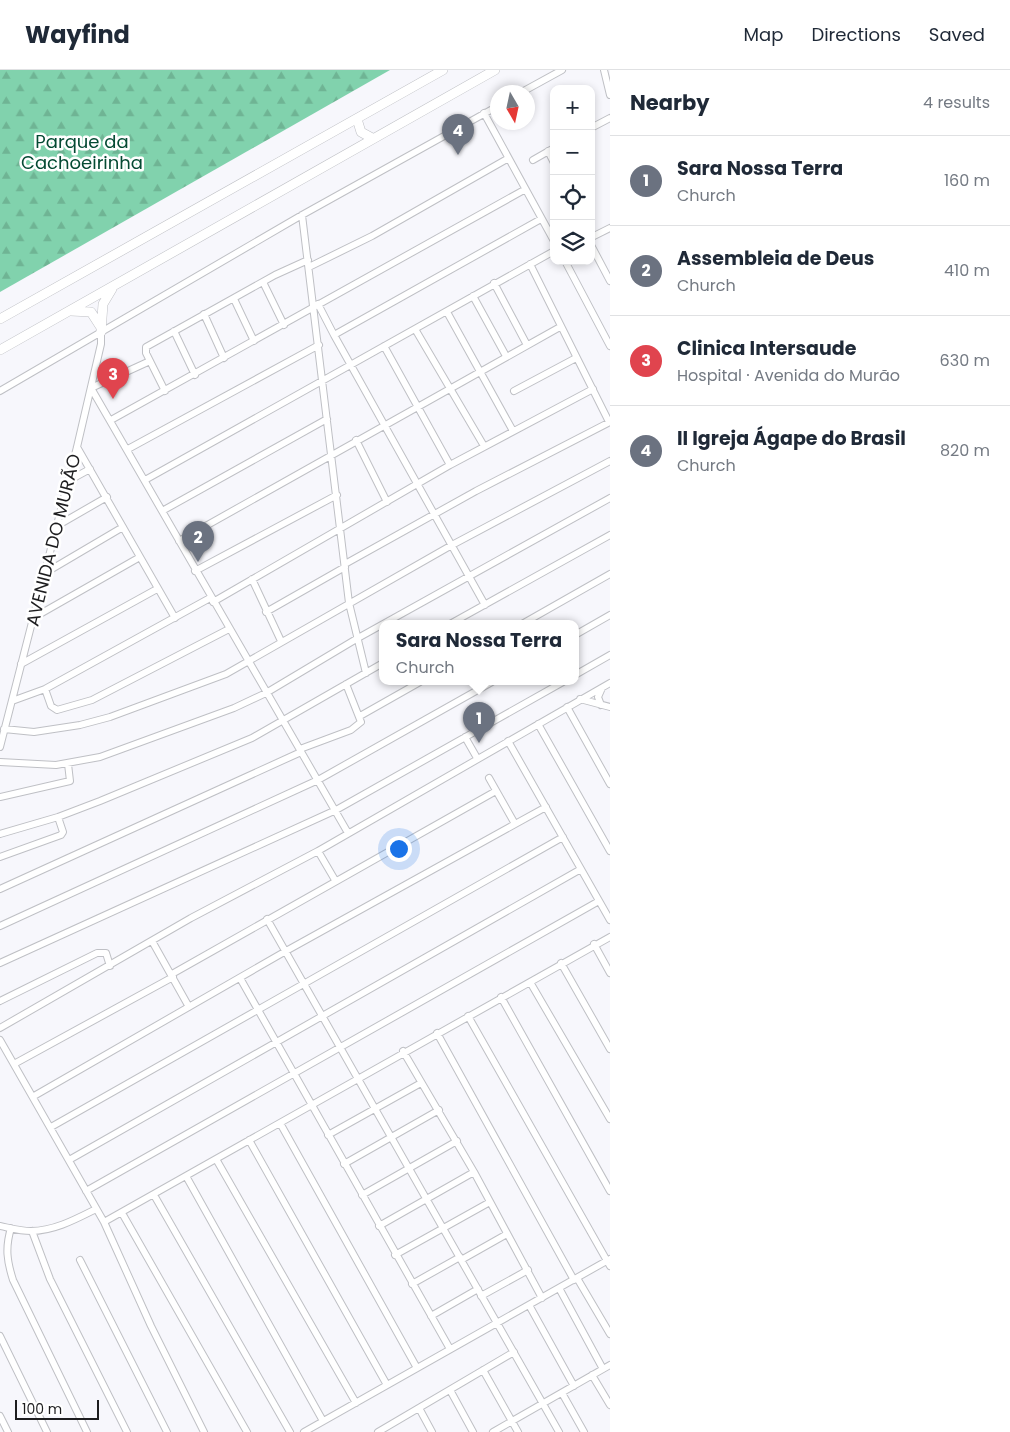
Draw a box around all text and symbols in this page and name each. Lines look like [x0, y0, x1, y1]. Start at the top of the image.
text: Wayfind [25, 18, 130, 51]
text: Map [744, 22, 783, 47]
text: Directions [811, 22, 901, 47]
text: Saved [929, 22, 985, 47]
north arrow [490, 85, 535, 130]
map controls [550, 85, 595, 265]
button: + [550, 85, 595, 130]
text: Nearby [630, 88, 710, 117]
text: 4 results [923, 91, 990, 114]
pin: 4 [442, 114, 474, 155]
park label: Parque da Cachoeirinha [21, 129, 143, 175]
button: − [550, 130, 595, 175]
text: Sara Nossa Terra [677, 155, 843, 182]
text: 1 [643, 169, 649, 192]
text: 160 m [944, 169, 990, 192]
button: locate [550, 175, 595, 220]
text: Church [677, 184, 736, 207]
button: layers [550, 220, 595, 265]
text: Assembleia de Deus [677, 245, 874, 272]
text: 2 [641, 259, 651, 282]
text: 410 m [944, 259, 990, 282]
text: Church [677, 274, 736, 297]
text: Clinica Intersaude [677, 335, 856, 362]
text: 3 [641, 349, 651, 372]
text: 630 m [940, 349, 990, 372]
pin: 3 [97, 358, 129, 399]
text: Hospital · Avenida do Murão [677, 364, 900, 387]
text: II Igreja Ágape do Brasil [677, 425, 906, 452]
text: 4 [641, 439, 651, 462]
text: 820 m [940, 439, 990, 462]
street label: AVENIDA DO MURÃO [19, 451, 87, 629]
text: Church [677, 454, 736, 477]
pin: 2 [182, 521, 214, 562]
popup [379, 620, 579, 685]
text: Sara Nossa Terra [396, 627, 562, 654]
text: Church [396, 656, 455, 679]
pin: 1 [463, 702, 495, 743]
your location [386, 836, 412, 862]
scale bar [15, 1397, 99, 1420]
text: 100 m [22, 1399, 62, 1419]

